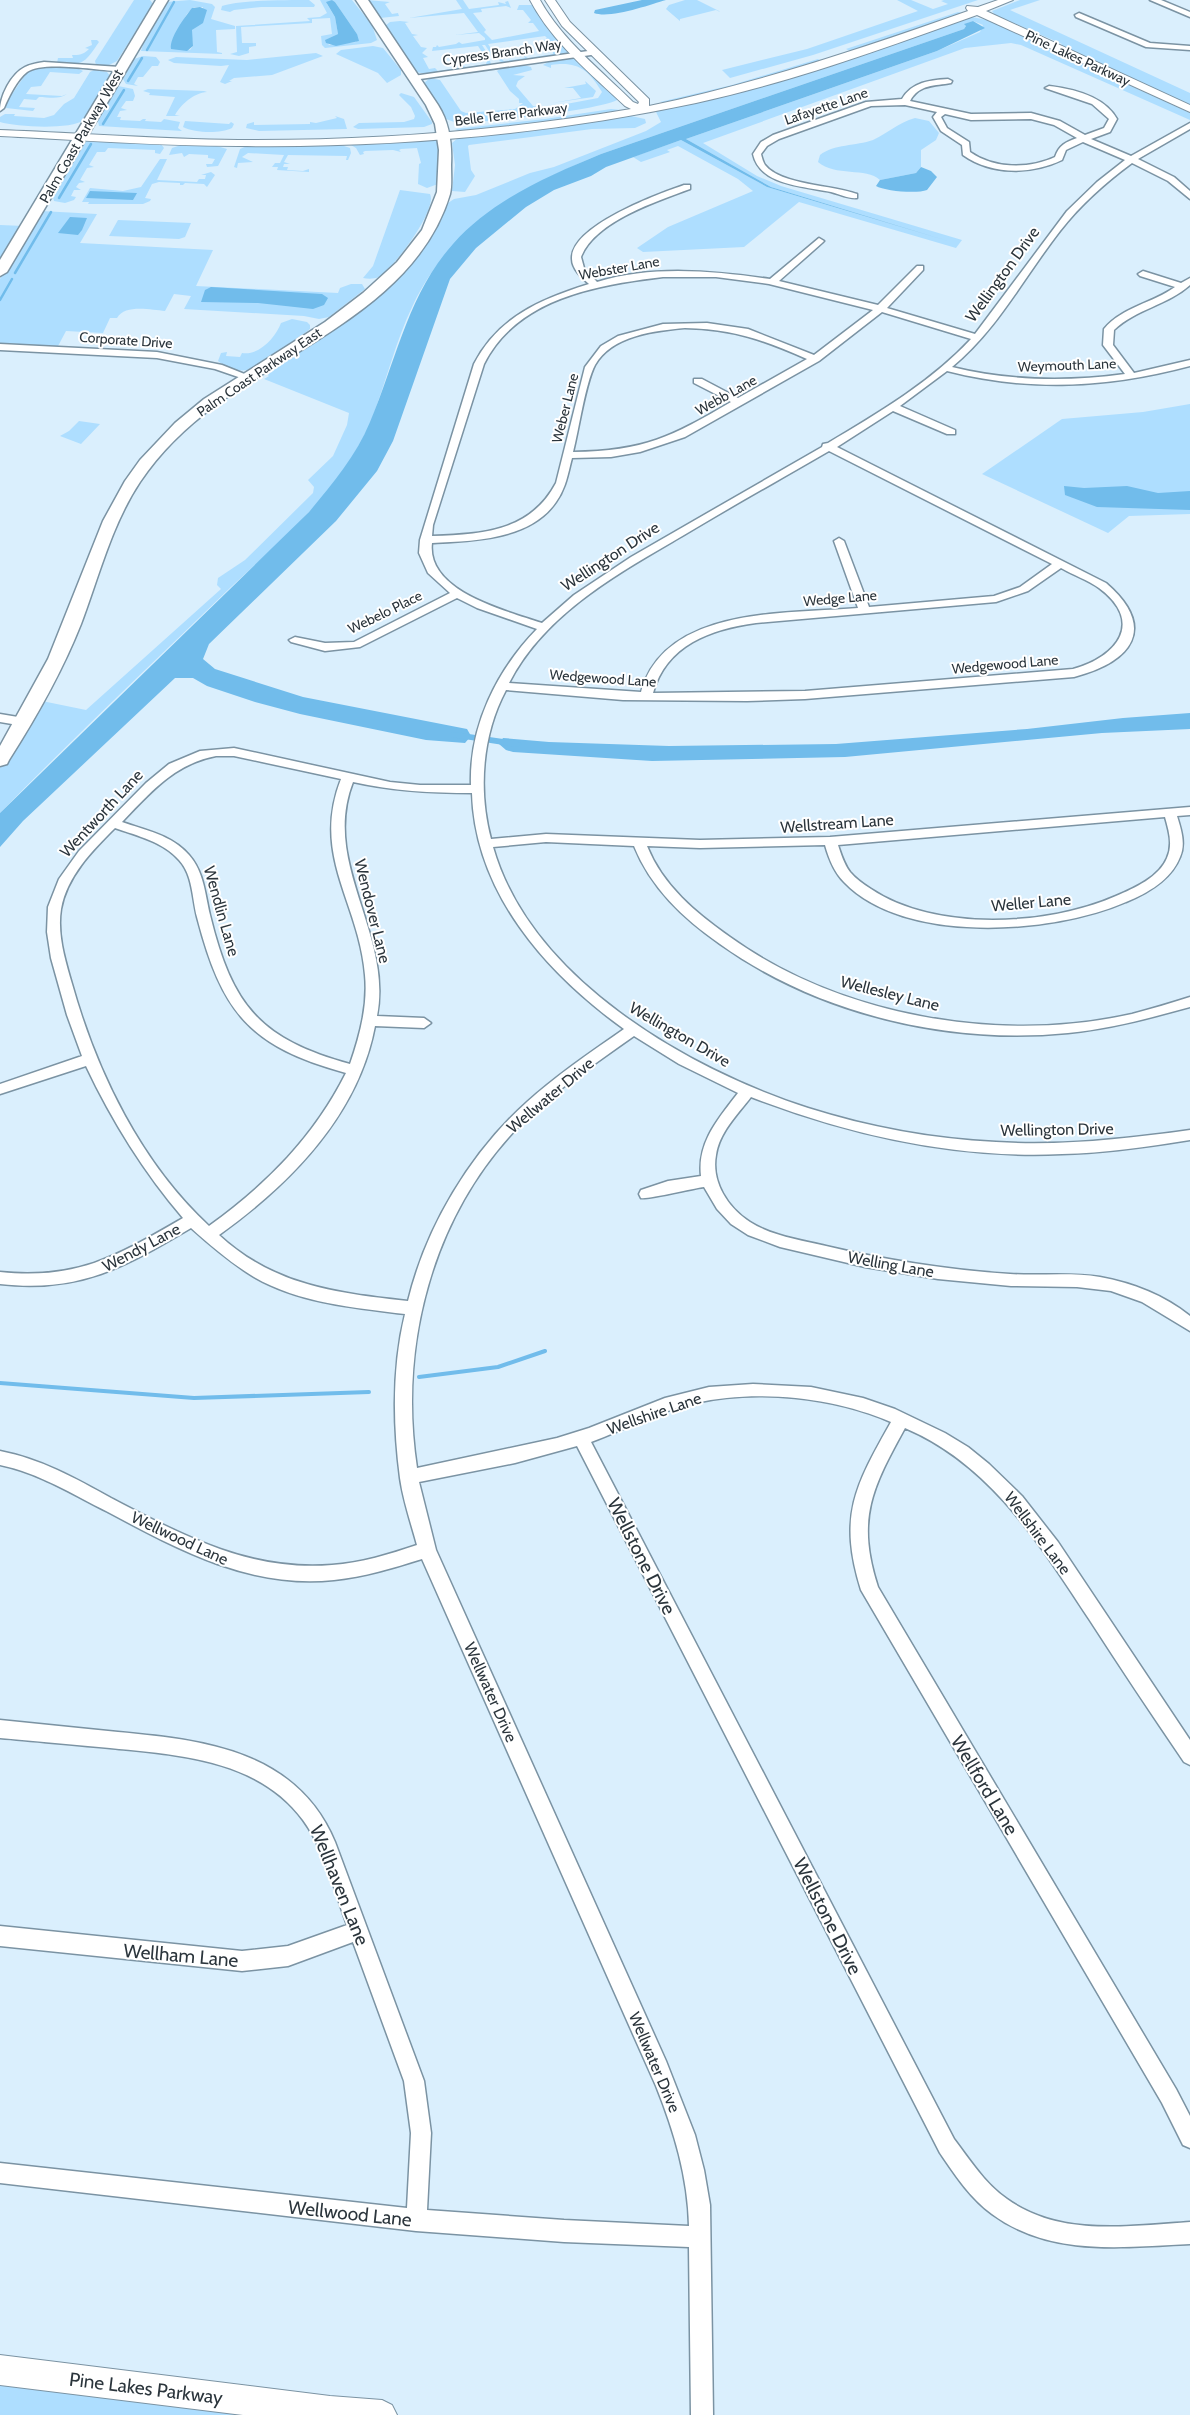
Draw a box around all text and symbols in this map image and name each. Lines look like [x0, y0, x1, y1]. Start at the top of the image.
street label: Pine Lakes Parkway [1023, 26, 1133, 90]
street label: Cypress Branch Way [441, 35, 563, 69]
street label: Palm Coast Parkway West [35, 65, 127, 206]
street label: Lafayette Lane [782, 83, 870, 129]
street label: Belle Terre Parkway [453, 98, 569, 130]
street label: Wellington Drive [961, 223, 1043, 326]
street label: Webster Lane [577, 252, 661, 284]
street label: Palm Coast Parkway East [193, 323, 325, 420]
street label: Corporate Drive [79, 328, 173, 352]
street label: Weymouth Lane [1018, 354, 1116, 376]
street label: Weber Lane [548, 371, 582, 445]
street label: Webb Lane [692, 371, 760, 419]
street label: Wellington Drive [558, 518, 663, 595]
street label: Webelo Place [345, 586, 425, 638]
street label: Wedge Lane [803, 586, 877, 610]
street label: Wedgewood Lane [951, 650, 1059, 678]
street label: Wedgewood Lane [549, 665, 657, 691]
street label: Wentworth Lane [56, 766, 147, 861]
street label: Wellstream Lane [780, 810, 894, 837]
street label: Wendover Lane [350, 857, 395, 965]
street label: Wendlin Lane [200, 864, 243, 958]
street label: Weller Lane [990, 890, 1072, 915]
street label: Wellesley Lane [838, 972, 941, 1015]
street label: Wellington Drive [626, 998, 733, 1071]
street label: Wellwater Drive [503, 1054, 598, 1137]
street label: Wellington Drive [1000, 1119, 1114, 1140]
street label: Wendy Lane [99, 1219, 183, 1276]
street label: Welling Lane [846, 1248, 935, 1281]
street label: Wellshire Lane [605, 1388, 704, 1438]
street label: Wellshire Lane [1000, 1488, 1075, 1578]
street label: Wellstone Drive [602, 1494, 681, 1619]
street label: Wellwood Lane [128, 1508, 231, 1569]
street label: Wellwater Drive [460, 1639, 521, 1745]
street label: Wellford Lane [946, 1731, 1023, 1839]
street label: Wellhaven Lane [305, 1822, 374, 1949]
street label: Wellstone Drive [788, 1854, 867, 1979]
street label: Wellham Lane [123, 1939, 240, 1972]
street label: Wellwater Drive [625, 2009, 684, 2115]
street label: Wellwood Lane [287, 2196, 413, 2231]
street label: Pine Lakes Parkway [68, 2368, 224, 2409]

